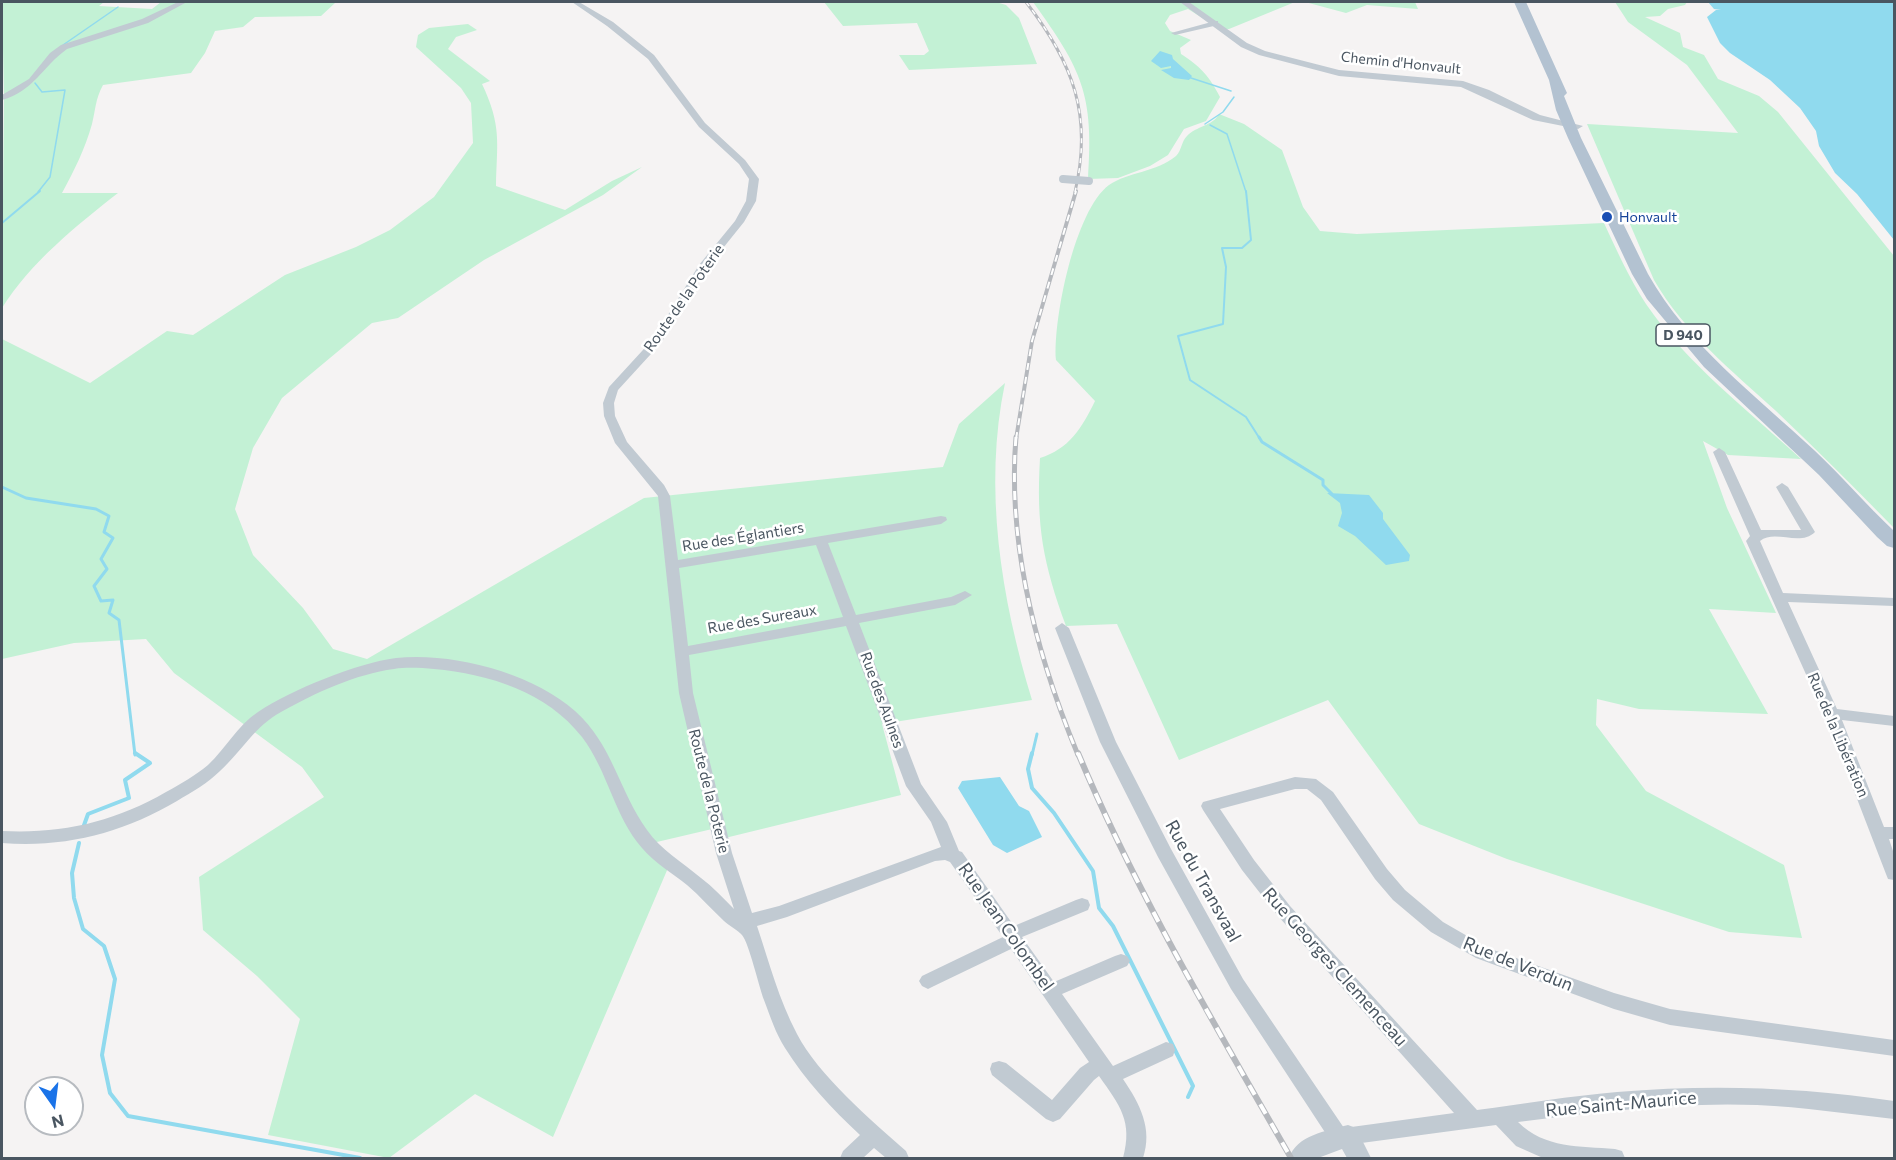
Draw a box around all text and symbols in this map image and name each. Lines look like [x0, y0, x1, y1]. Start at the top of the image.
street label: Chemin d'Honvault [1340, 48, 1462, 78]
place label: Honvault [1619, 209, 1677, 225]
marker: Honvault [1600, 210, 1614, 224]
street label: Route de la Poterie [640, 241, 728, 355]
road number: D 940 [1656, 324, 1710, 346]
street label: Rue des Églantiers [681, 518, 805, 556]
street label: Rue des Sureaux [706, 601, 818, 637]
street label: Rue des Aulnes [856, 649, 908, 751]
street label: Rue de la Libération [1804, 670, 1872, 800]
street label: Route de la Poterie [685, 727, 733, 855]
street label: Rue du Transvaal [1161, 816, 1245, 946]
street label: Rue Jean Colombel [954, 859, 1058, 995]
street label: Rue Georges Clemenceau [1258, 883, 1412, 1051]
street label: Rue de Verdun [1460, 932, 1576, 996]
north arrow [24, 1076, 84, 1136]
street label: Rue Saint-Maurice [1545, 1087, 1697, 1121]
text: N [50, 1111, 66, 1133]

